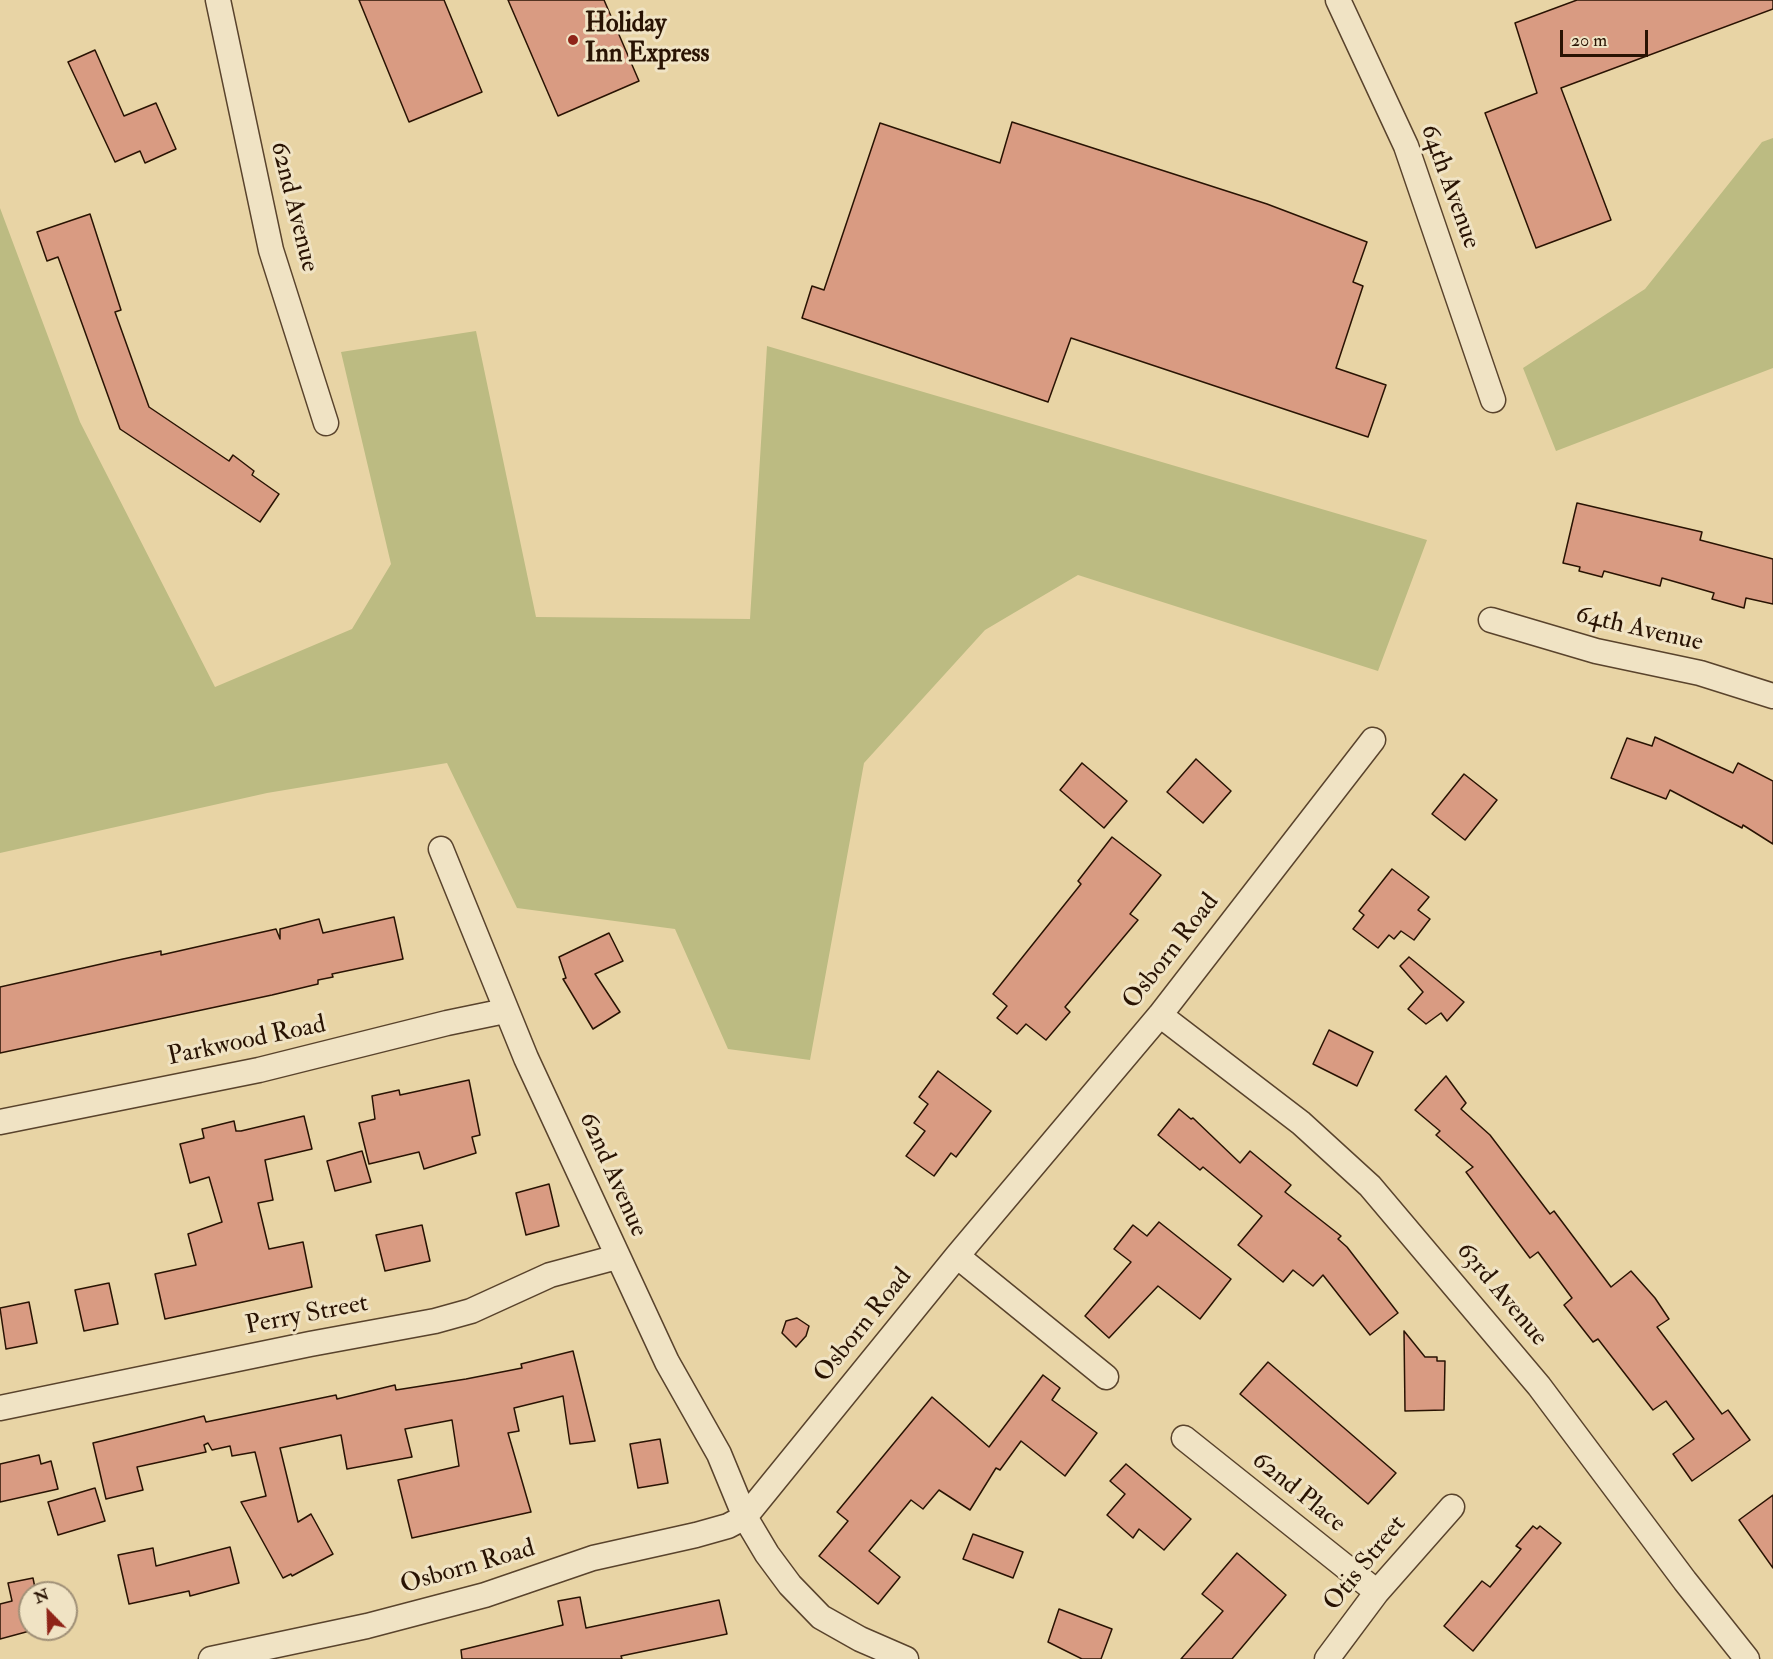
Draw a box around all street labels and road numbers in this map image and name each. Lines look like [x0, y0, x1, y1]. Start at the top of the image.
street label: 64th Avenue [1412, 121, 1486, 253]
street label: 62nd Avenue [262, 139, 324, 275]
street label: 64th Avenue [1572, 600, 1706, 660]
street label: Osborn Road [1117, 888, 1227, 1016]
street label: Parkwood Road [165, 1010, 329, 1074]
street label: 62nd Avenue [571, 1108, 653, 1242]
street label: 63rd Avenue [1449, 1237, 1553, 1353]
street label: Osborn Road [808, 1262, 920, 1390]
street label: Perry Street [243, 1289, 371, 1343]
street label: 62nd Place [1245, 1446, 1351, 1540]
street label: Otis Street [1318, 1510, 1414, 1618]
street label: Osborn Road [397, 1534, 539, 1602]

